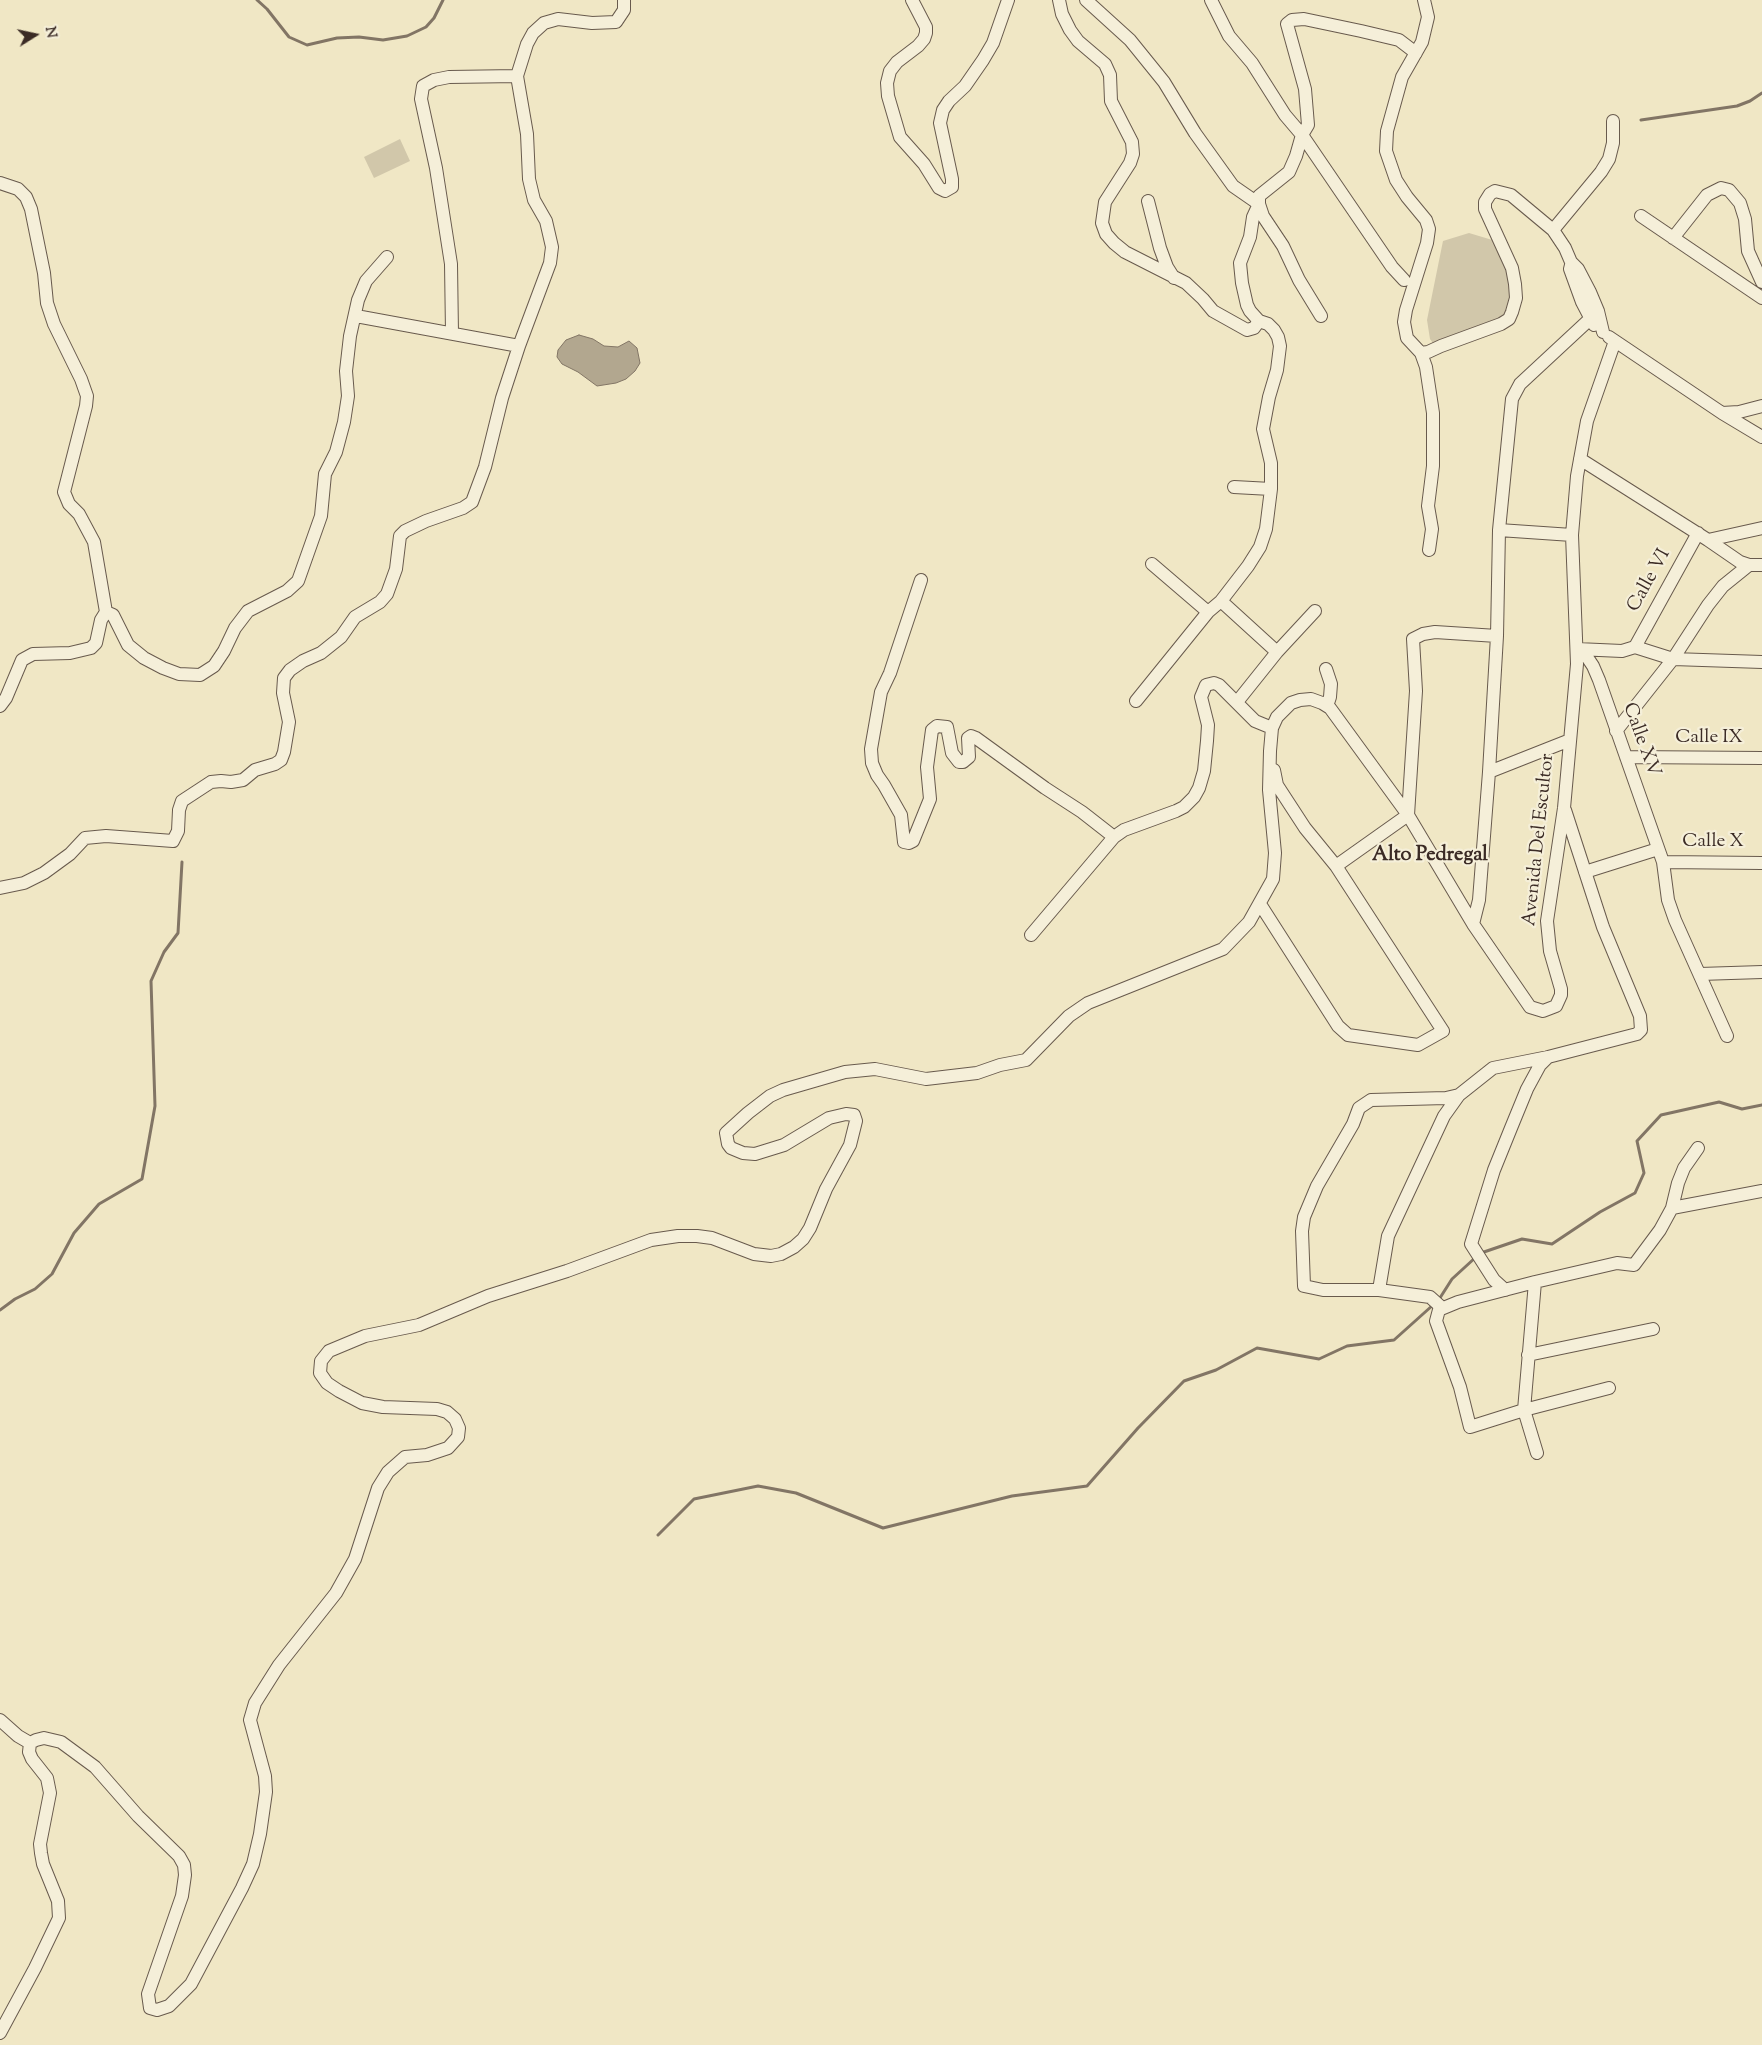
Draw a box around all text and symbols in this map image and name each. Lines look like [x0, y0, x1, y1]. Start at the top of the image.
north arrow [10, 10, 60, 60]
text: N [39, 25, 61, 40]
street label: Calle VI [1623, 545, 1677, 617]
street label: Calle XV [1616, 700, 1664, 780]
street label: Calle IX [1675, 728, 1743, 750]
street label: Avenida Del Escultor [1520, 753, 1560, 927]
street label: Calle X [1682, 832, 1744, 854]
district label: Alto Pedregal [1372, 845, 1488, 869]

